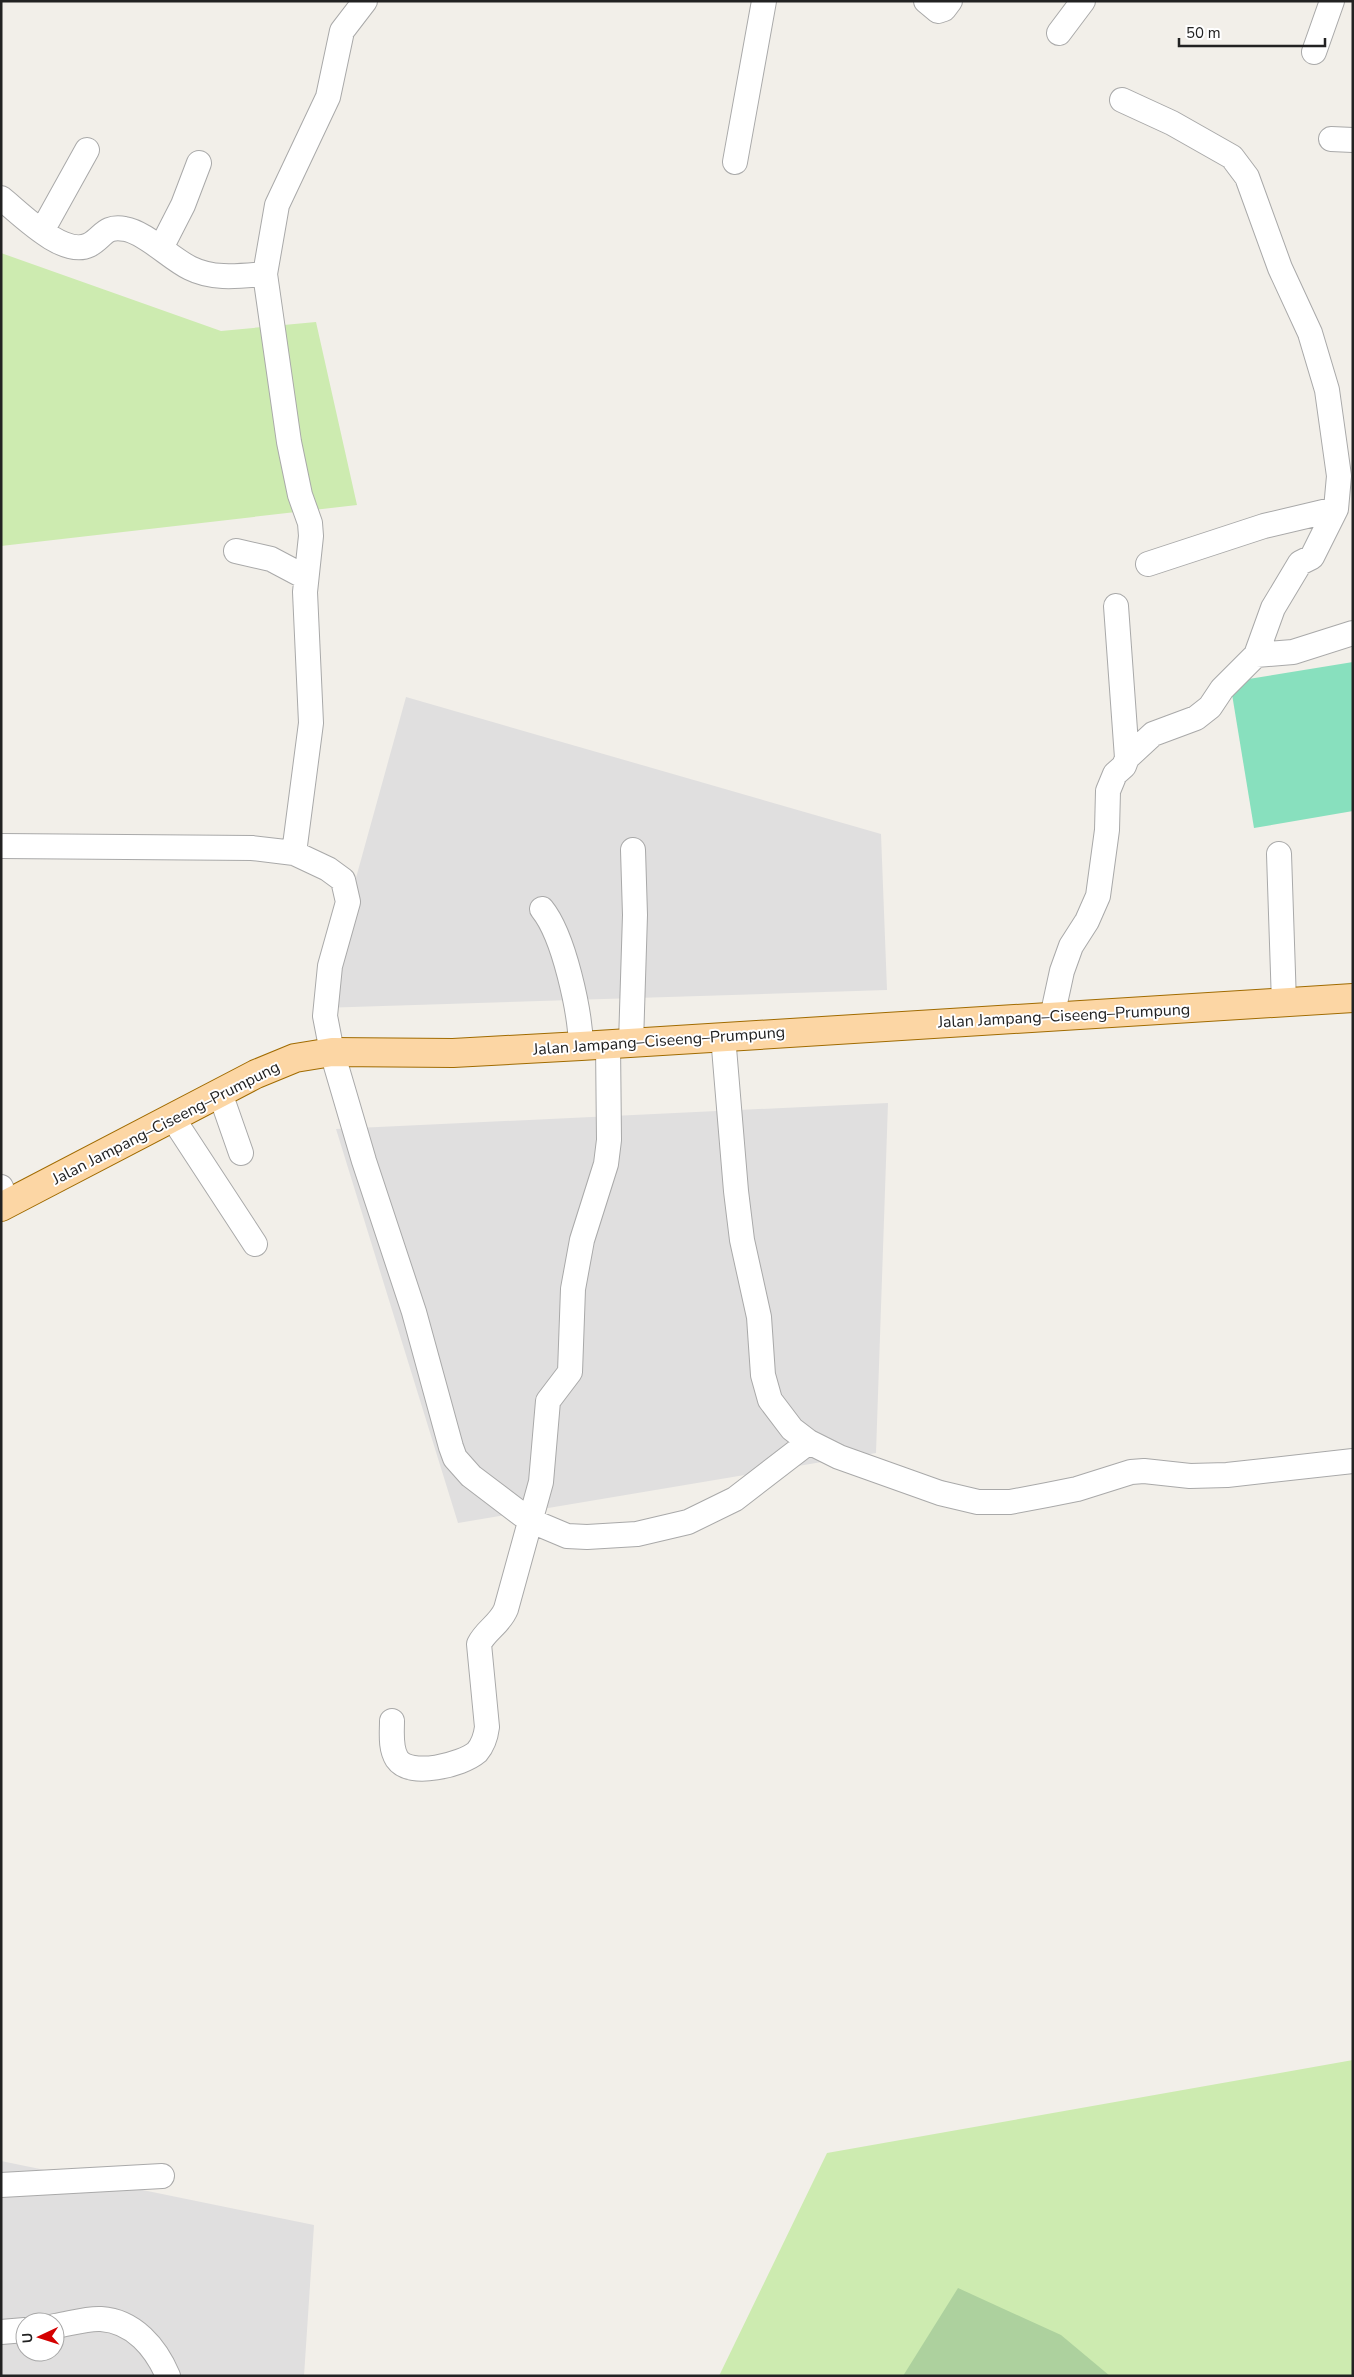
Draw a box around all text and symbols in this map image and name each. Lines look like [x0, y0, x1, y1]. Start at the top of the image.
scale bar [1179, 15, 1325, 47]
text: 50 m [1186, 23, 1221, 43]
street label: Jalan Jampang–Ciseeng–Prumpung [936, 998, 1191, 1034]
street label: Jalan Jampang–Ciseeng–Prumpung [531, 1021, 786, 1061]
street label: Jalan Jampang–Ciseeng–Prumpung [48, 1056, 283, 1191]
north arrow [15, 2312, 65, 2362]
text: U [18, 2332, 37, 2344]

